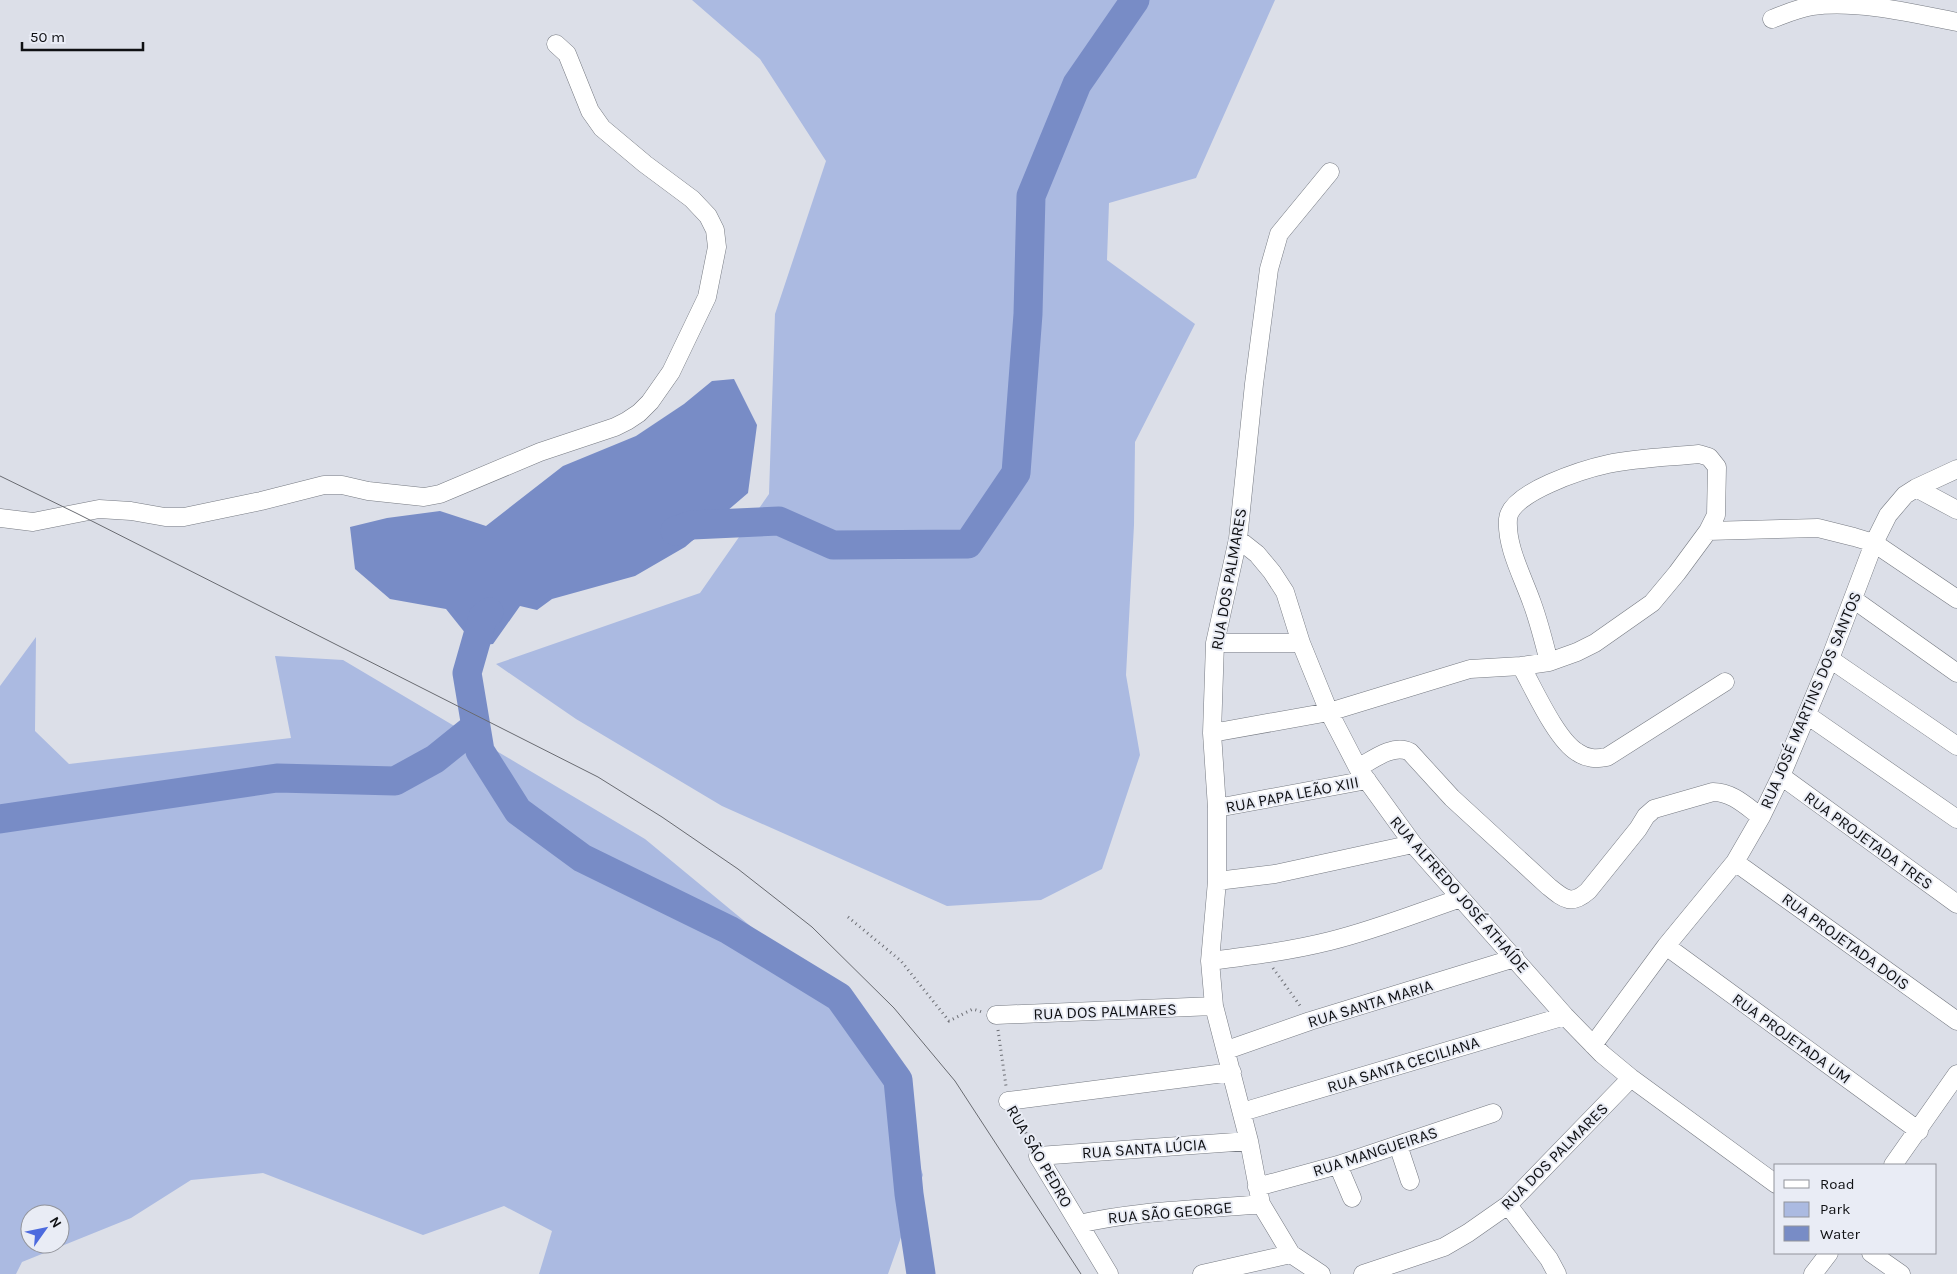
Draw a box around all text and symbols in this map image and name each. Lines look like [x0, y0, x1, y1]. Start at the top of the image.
scale bar [22, 20, 144, 52]
text: 50 m [30, 28, 65, 46]
street label: RUA DOS PALMARES [1207, 507, 1250, 652]
street label: RUA JOSÉ MARTINS DOS SANTOS [1756, 589, 1865, 812]
street label: RUA PAPA LEÃO XIII [1224, 772, 1360, 817]
street label: RUA PROJETADA TRES [1801, 787, 1937, 893]
street label: RUA ALFREDO JOSÉ ATHAÍDE [1386, 812, 1533, 977]
street label: RUA PROJETADA DOIS [1778, 889, 1913, 994]
street label: RUA SANTA MARIA [1305, 975, 1435, 1032]
street label: RUA PROJETADA UM [1729, 989, 1855, 1088]
street label: RUA DOS PALMARES [1033, 999, 1177, 1024]
street label: RUA SANTA CECILIANA [1325, 1032, 1481, 1097]
street label: RUA DOS PALMARES [1497, 1099, 1612, 1214]
street label: RUA SÃO PEDRO [1003, 1102, 1076, 1211]
street label: RUA MANGUEIRAS [1310, 1122, 1440, 1181]
street label: RUA SANTA LÚCIA [1081, 1135, 1207, 1162]
legend [1774, 1164, 1937, 1254]
text: Road [1820, 1175, 1855, 1193]
street label: RUA SÃO GEORGE [1107, 1198, 1233, 1227]
text: Park [1820, 1200, 1850, 1218]
north arrow [20, 1204, 70, 1254]
text: N [46, 1213, 65, 1231]
text: Water [1820, 1225, 1861, 1243]

